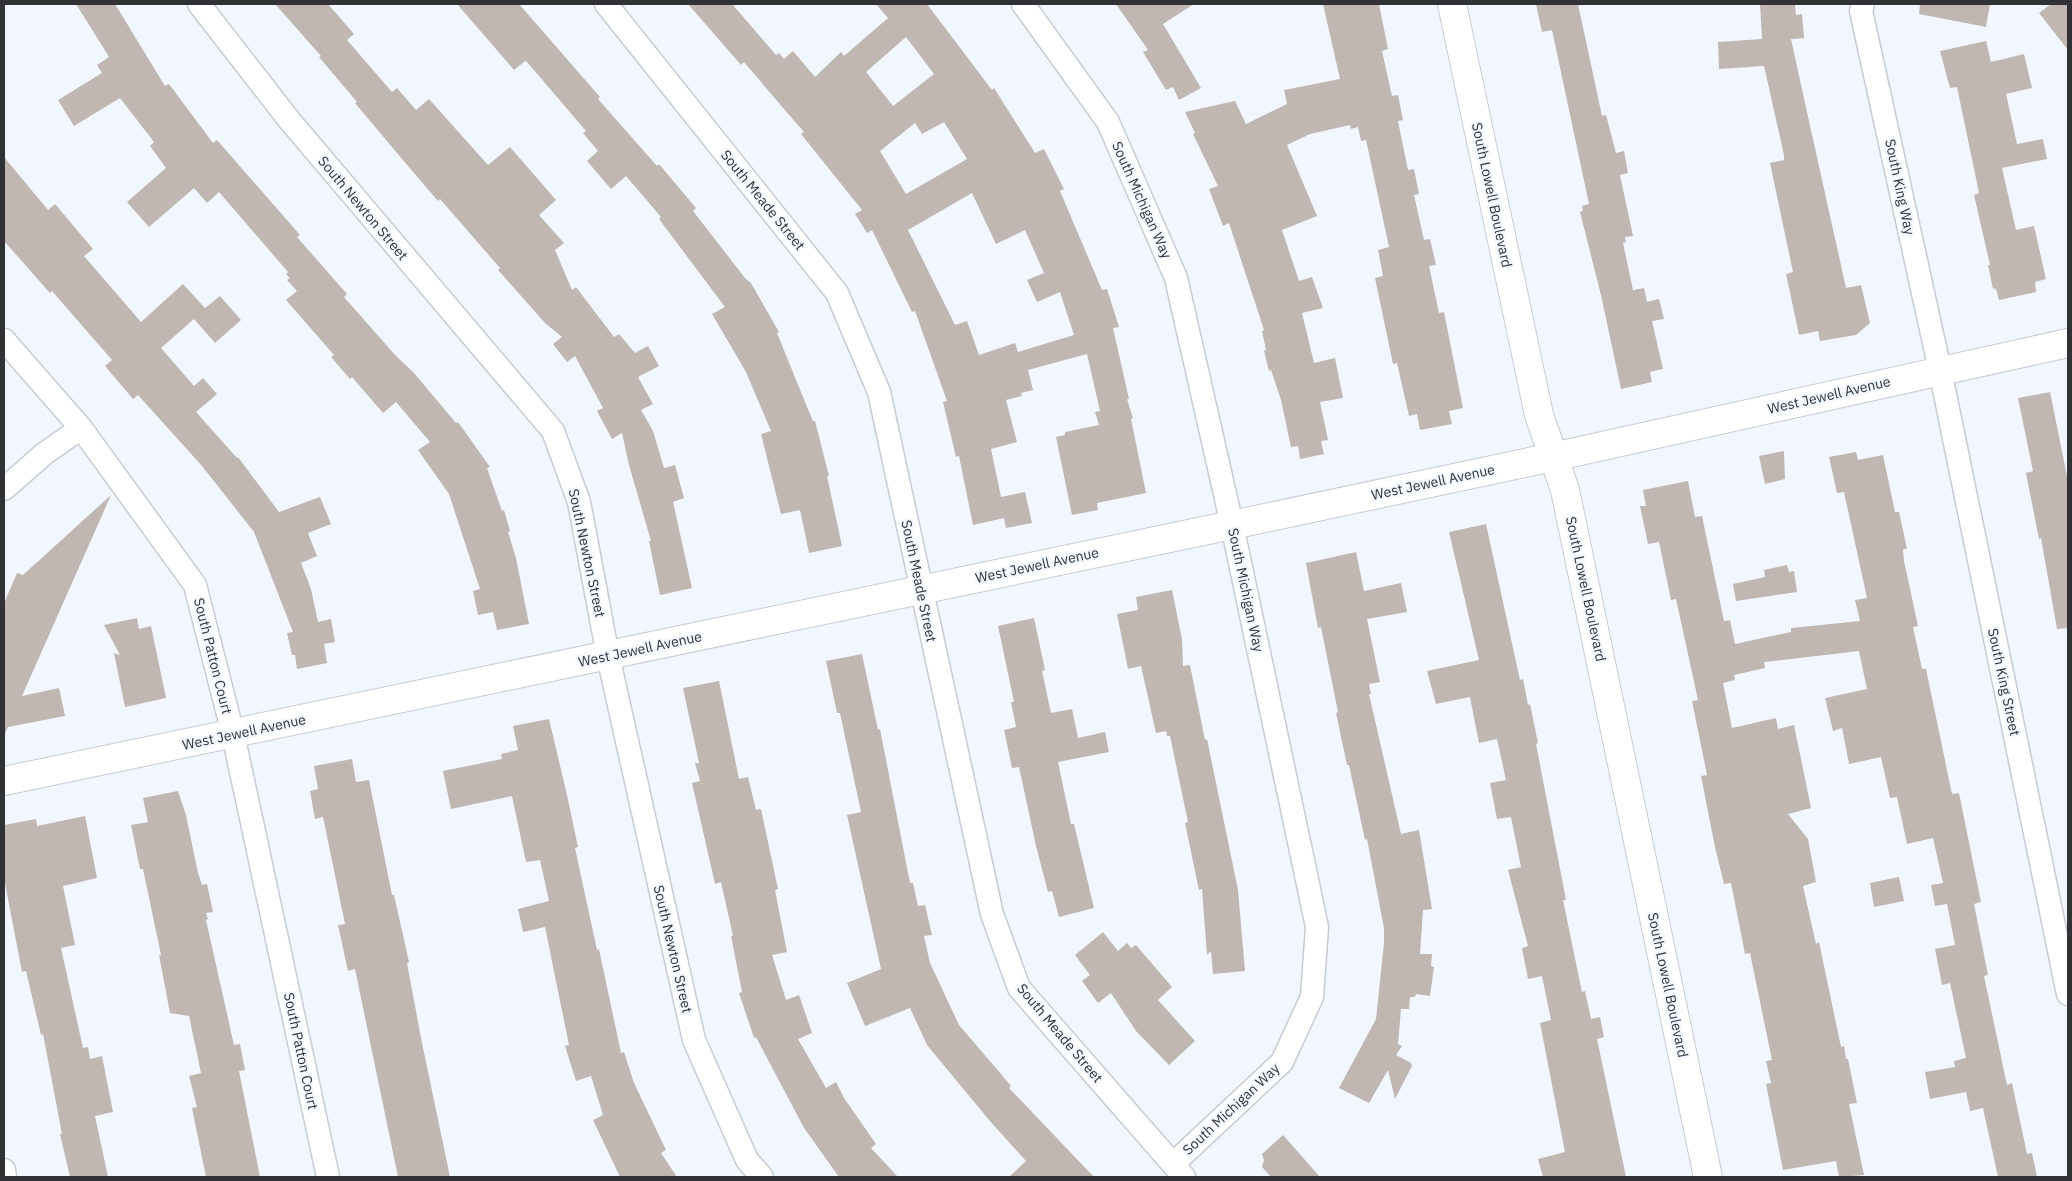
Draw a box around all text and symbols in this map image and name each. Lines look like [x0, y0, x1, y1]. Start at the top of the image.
street label: South Lowell Boulevard [1468, 121, 1516, 269]
street label: South King Way [1881, 137, 1919, 237]
street label: South Michigan Way [1108, 139, 1176, 261]
street label: South Meade Street [717, 146, 809, 254]
street label: South Newton Street [314, 152, 412, 264]
street label: West Jewell Avenue [1766, 372, 1893, 418]
street label: West Jewell Avenue [1370, 460, 1497, 504]
street label: South Newton Street [565, 487, 609, 619]
street label: South Lowell Boulevard [1562, 515, 1610, 663]
street label: South Meade Street [897, 518, 941, 644]
street label: South Michigan Way [1224, 526, 1268, 654]
street label: West Jewell Avenue [974, 543, 1101, 587]
street label: South Patton Court [190, 596, 236, 716]
street label: West Jewell Avenue [577, 627, 704, 671]
street label: South King Street [1984, 627, 2024, 738]
street label: West Jewell Avenue [181, 710, 308, 754]
street label: South Newton Street [650, 883, 696, 1015]
street label: South Lowell Boulevard [1644, 911, 1692, 1059]
street label: South Meade Street [1013, 980, 1107, 1086]
street label: South Patton Court [280, 991, 322, 1111]
street label: South Michigan Way [1179, 1059, 1283, 1159]

